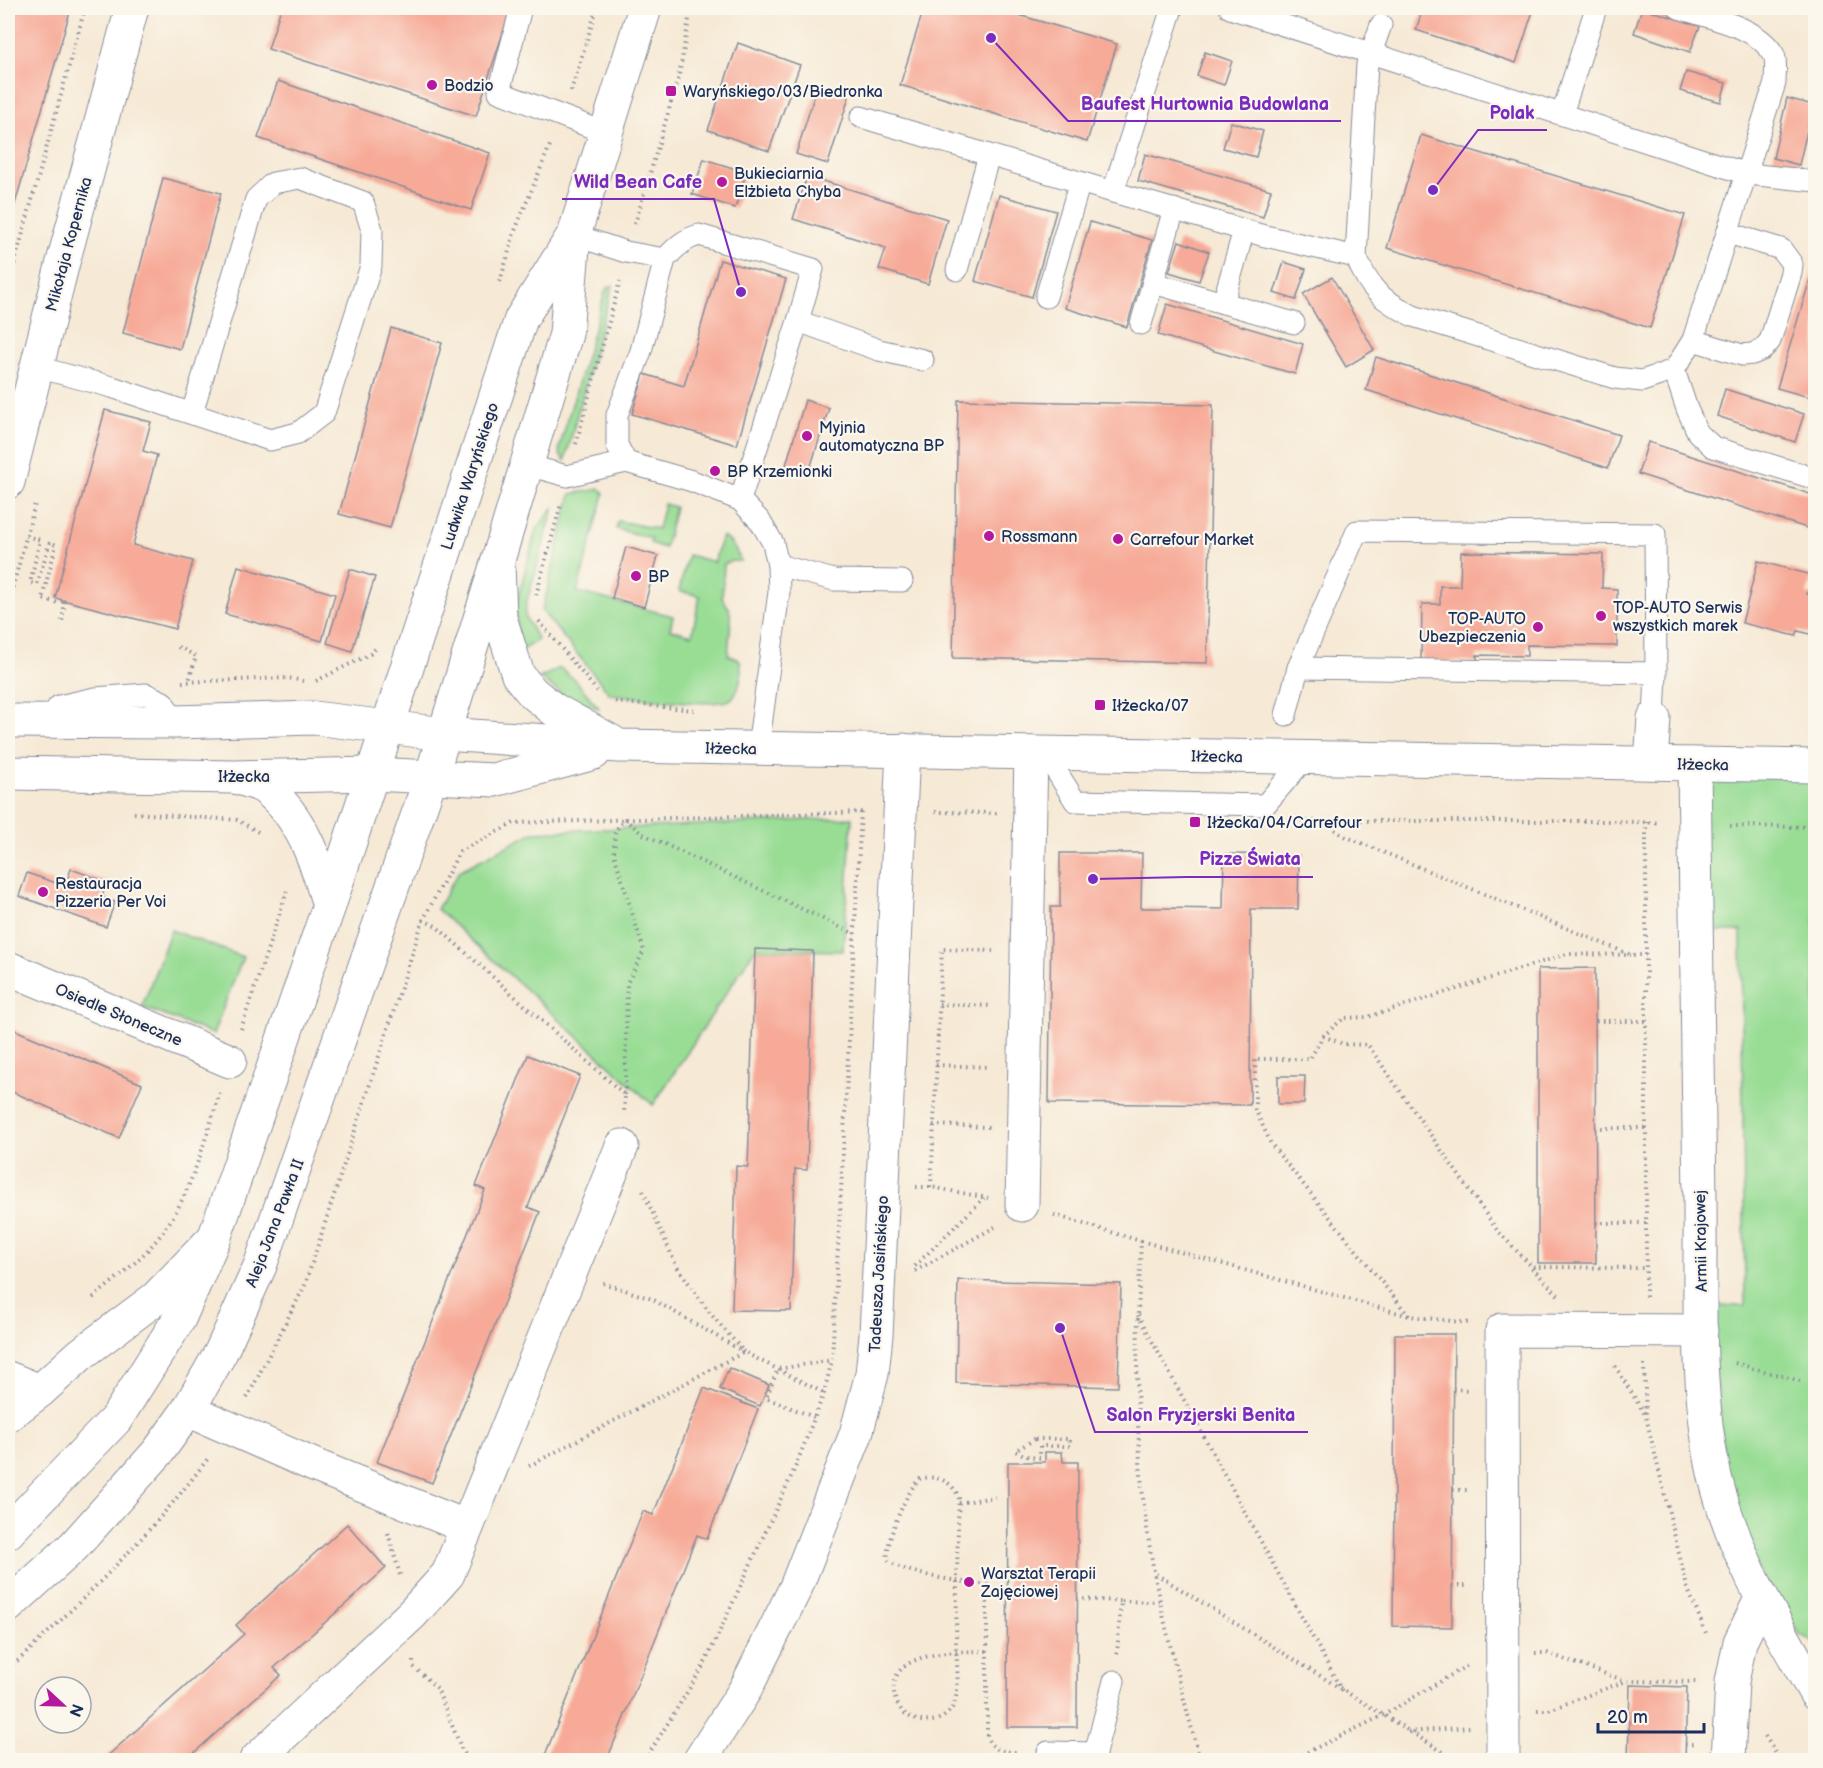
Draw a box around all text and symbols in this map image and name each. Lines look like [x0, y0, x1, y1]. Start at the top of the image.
place label: Bodzio [444, 77, 494, 96]
marker: Bodzio [425, 78, 439, 92]
place label: Waryńskiego/03/Biedronka [683, 83, 883, 102]
marker: Waryńskiego/03/Biedronka [664, 84, 678, 98]
callout: Baufest Hurtownia Budowlana [1068, 85, 1341, 121]
text: Baufest Hurtownia Budowlana [1081, 94, 1329, 115]
callout: Polak [1478, 94, 1547, 130]
text: Polak [1490, 103, 1535, 124]
callout: Wild Bean Cafe [562, 163, 714, 199]
place label: Bukieciarnia Elżbieta Chyba [734, 165, 841, 202]
text: Wild Bean Cafe [574, 172, 702, 193]
street label: Mikołaja Kopernika [42, 175, 97, 314]
marker: Bukieciarnia Elżbieta Chyba [715, 175, 729, 189]
street label: Ludwika Waryńskiego [438, 400, 503, 553]
place label: Myjnia automatyczna BP [819, 419, 944, 456]
marker: Myjnia automatyczna BP [800, 429, 814, 443]
place label: BP Krzemionki [727, 463, 832, 482]
marker: BP Krzemionki [708, 464, 722, 478]
place label: Rossmann [1001, 528, 1078, 547]
marker: Rossmann [982, 529, 996, 543]
place label: Carrefour Market [1130, 531, 1254, 550]
marker: Carrefour Market [1111, 532, 1125, 546]
place label: BP [648, 568, 669, 587]
marker: BP [629, 569, 643, 583]
place label: TOP-AUTO Serwis wszystkich marek [1613, 599, 1743, 636]
marker: TOP-AUTO Serwis wszystkich marek [1594, 609, 1608, 623]
place label: TOP-AUTO Ubezpieczenia [1418, 610, 1526, 647]
marker: TOP-AUTO Ubezpieczenia [1531, 620, 1545, 634]
place label: Iłżecka/07 [1112, 697, 1189, 716]
marker: Iłżecka/07 [1093, 698, 1107, 712]
street label: Iłżecka [705, 740, 757, 759]
street label: Iłżecka [1191, 748, 1243, 767]
street label: Iłżecka [1677, 756, 1729, 775]
street label: Iłżecka [218, 768, 270, 787]
place label: Iłżecka/04/Carrefour [1207, 814, 1362, 833]
marker: Iłżecka/04/Carrefour [1188, 815, 1202, 829]
callout: Pizze Świata [1187, 841, 1313, 877]
text: Pizze Świata [1199, 846, 1301, 870]
place label: Restauracja Pizzeria Per Voi [55, 875, 166, 912]
marker: Restauracja Pizzeria Per Voi [36, 885, 50, 899]
street label: Osiedle Słoneczne [52, 980, 185, 1051]
street label: Aleja Jana Pawła II [242, 1157, 309, 1290]
street label: Armii Krajowej [1691, 1190, 1712, 1292]
street label: Tadeusza Jasińskiego [866, 1195, 893, 1353]
callout: Salon Fryzjerski Benita [1095, 1396, 1308, 1432]
text: Salon Fryzjerski Benita [1107, 1405, 1295, 1426]
place label: Warsztat Terapii Zajęciowej [980, 1565, 1096, 1602]
marker: Warsztat Terapii Zajęciowej [962, 1575, 976, 1589]
north arrow [33, 1675, 93, 1735]
scale bar [1598, 1696, 1704, 1734]
text: N [64, 1701, 87, 1719]
text: 20 m [1607, 1707, 1648, 1728]

